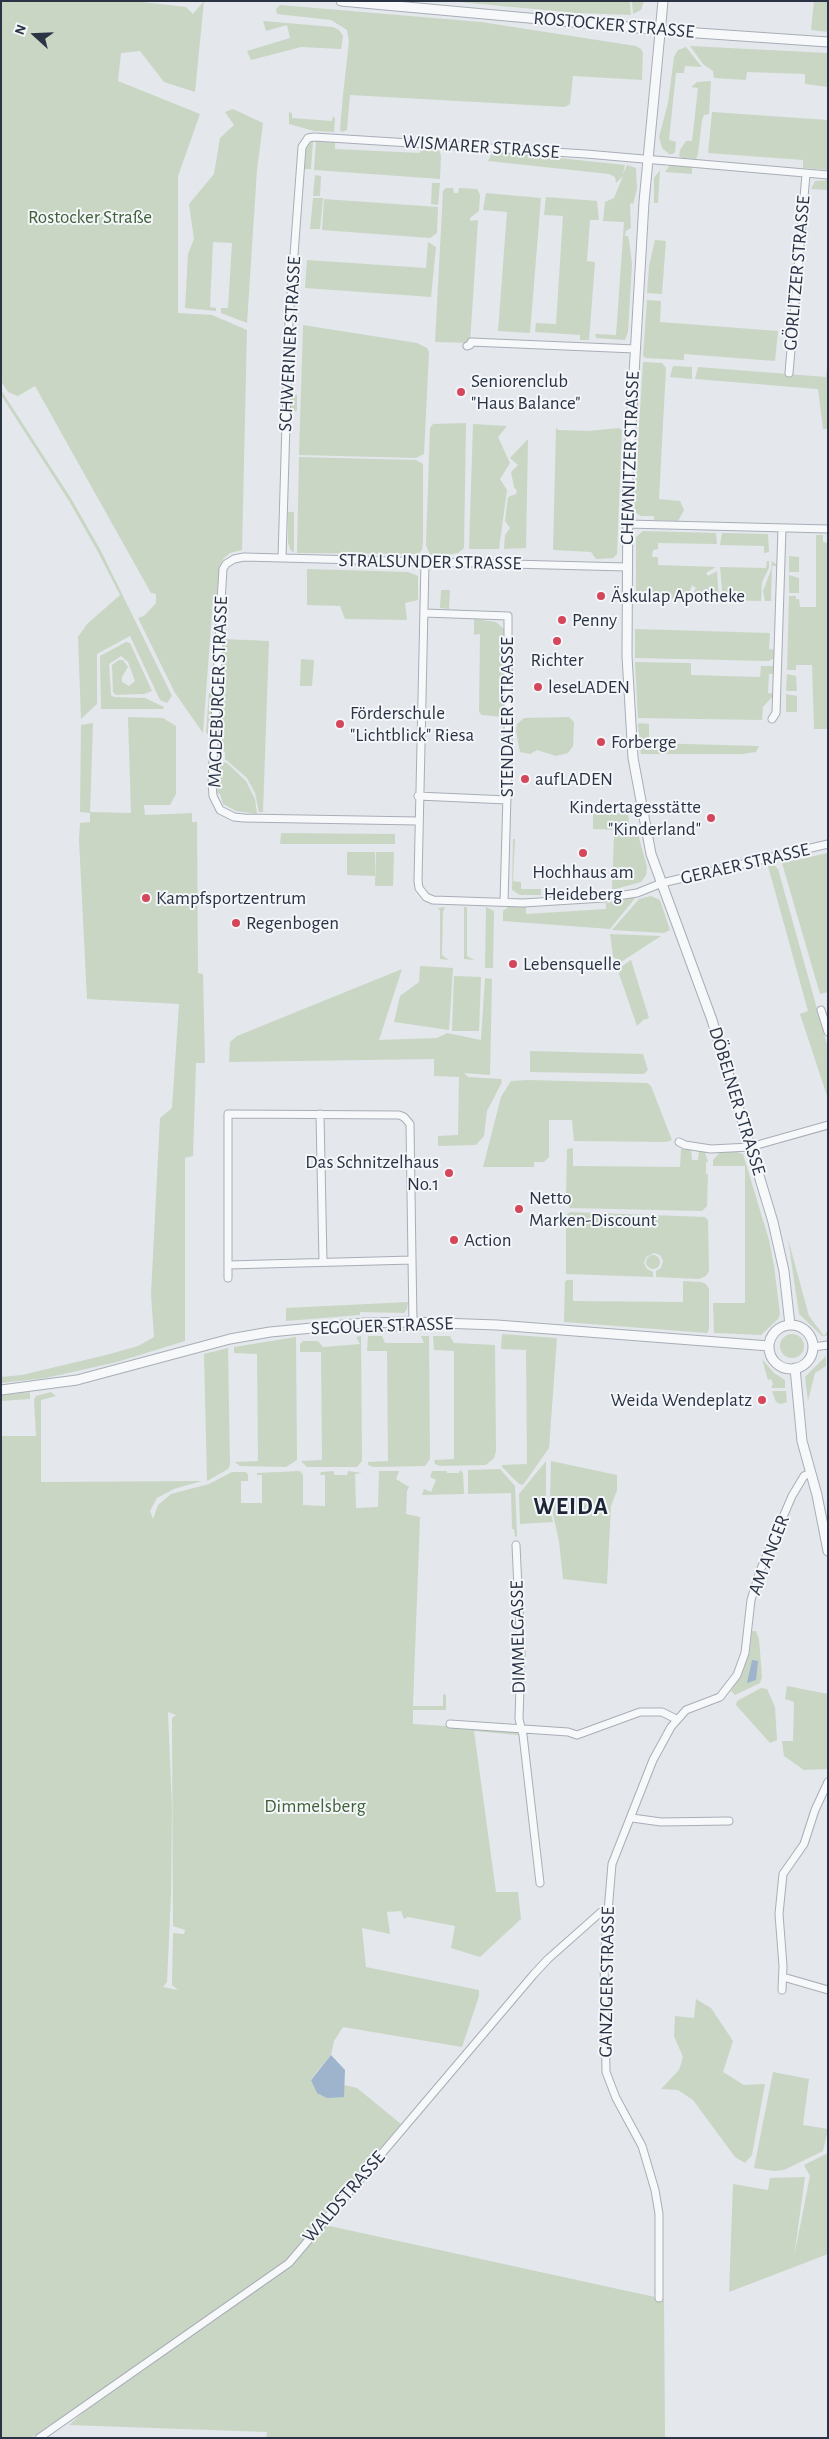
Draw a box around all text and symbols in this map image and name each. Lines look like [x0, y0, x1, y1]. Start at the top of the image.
street label: ROSTOCKER STRASSE [533, 7, 695, 43]
north arrow [10, 10, 60, 60]
text: N [13, 23, 29, 37]
street label: WISMARER STRASSE [402, 130, 560, 164]
street label: GÖRLITZER STRASSE [779, 195, 815, 351]
park label: Rostocker Straße [28, 206, 152, 228]
street label: SCHWERINER STRASSE [274, 256, 306, 432]
place label: Seniorenclub "Haus Balance" [471, 370, 581, 414]
street label: CHEMNITZER STRASSE [616, 371, 644, 545]
marker: Seniorenclub "Haus Balance" [455, 386, 467, 398]
street label: STRALSUNDER STRASSE [338, 549, 522, 575]
place label: Äskulap Apotheke [611, 585, 745, 607]
marker: Äskulap Apotheke [595, 590, 607, 602]
street label: MAGDEBURGER STRASSE [203, 596, 233, 788]
place label: Penny [572, 609, 617, 631]
marker: Penny [556, 614, 568, 626]
marker: Richter [551, 635, 563, 647]
street label: STENDALER STRASSE [496, 637, 518, 797]
place label: Richter [530, 649, 584, 671]
place label: leseLADEN [548, 676, 630, 698]
marker: leseLADEN [532, 681, 544, 693]
place label: Förderschule "Lichtblick" Riesa [350, 702, 474, 746]
marker: Förderschule "Lichtblick" Riesa [334, 718, 346, 730]
place label: Forberge [611, 731, 677, 753]
marker: Forberge [595, 736, 607, 748]
place label: aufLADEN [535, 768, 613, 790]
marker: aufLADEN [519, 773, 531, 785]
place label: Kindertagesstätte "Kinderland" [569, 796, 701, 840]
marker: Kindertagesstätte "Kinderland" [705, 812, 717, 824]
street label: GERAER STRASSE [678, 838, 812, 890]
marker: Hochhaus am Heideberg [577, 847, 589, 859]
place label: Hochhaus am Heideberg [532, 861, 634, 905]
place label: Kampfsportzentrum [156, 887, 306, 909]
marker: Kampfsportzentrum [140, 892, 152, 904]
place label: Regenbogen [246, 912, 339, 934]
marker: Regenbogen [230, 917, 242, 929]
place label: Lebensquelle [523, 953, 621, 975]
marker: Lebensquelle [507, 958, 519, 970]
street label: DÖBELNER STRASSE [704, 1024, 770, 1178]
place label: Das Schnitzelhaus No.1 [305, 1151, 439, 1195]
marker: Das Schnitzelhaus No.1 [443, 1167, 455, 1179]
place label: Netto Marken-Discount [529, 1187, 657, 1231]
marker: Netto Marken-Discount [513, 1203, 525, 1215]
place label: Action [464, 1229, 512, 1251]
marker: Action [448, 1234, 460, 1246]
street label: SEGOUER STRASSE [310, 1312, 454, 1340]
place label: Weida Wendeplatz [610, 1389, 752, 1411]
marker: Weida Wendeplatz [756, 1394, 768, 1406]
district label: WEIDA [533, 1493, 609, 1521]
street label: AM ANGER [743, 1512, 795, 1598]
street label: DIMMELGASSE [506, 1580, 530, 1694]
park label: Dimmelsberg [264, 1795, 366, 1817]
street label: GANZIGER STRASSE [594, 1906, 620, 2058]
street label: WALDSTRASSE [298, 2146, 390, 2248]

